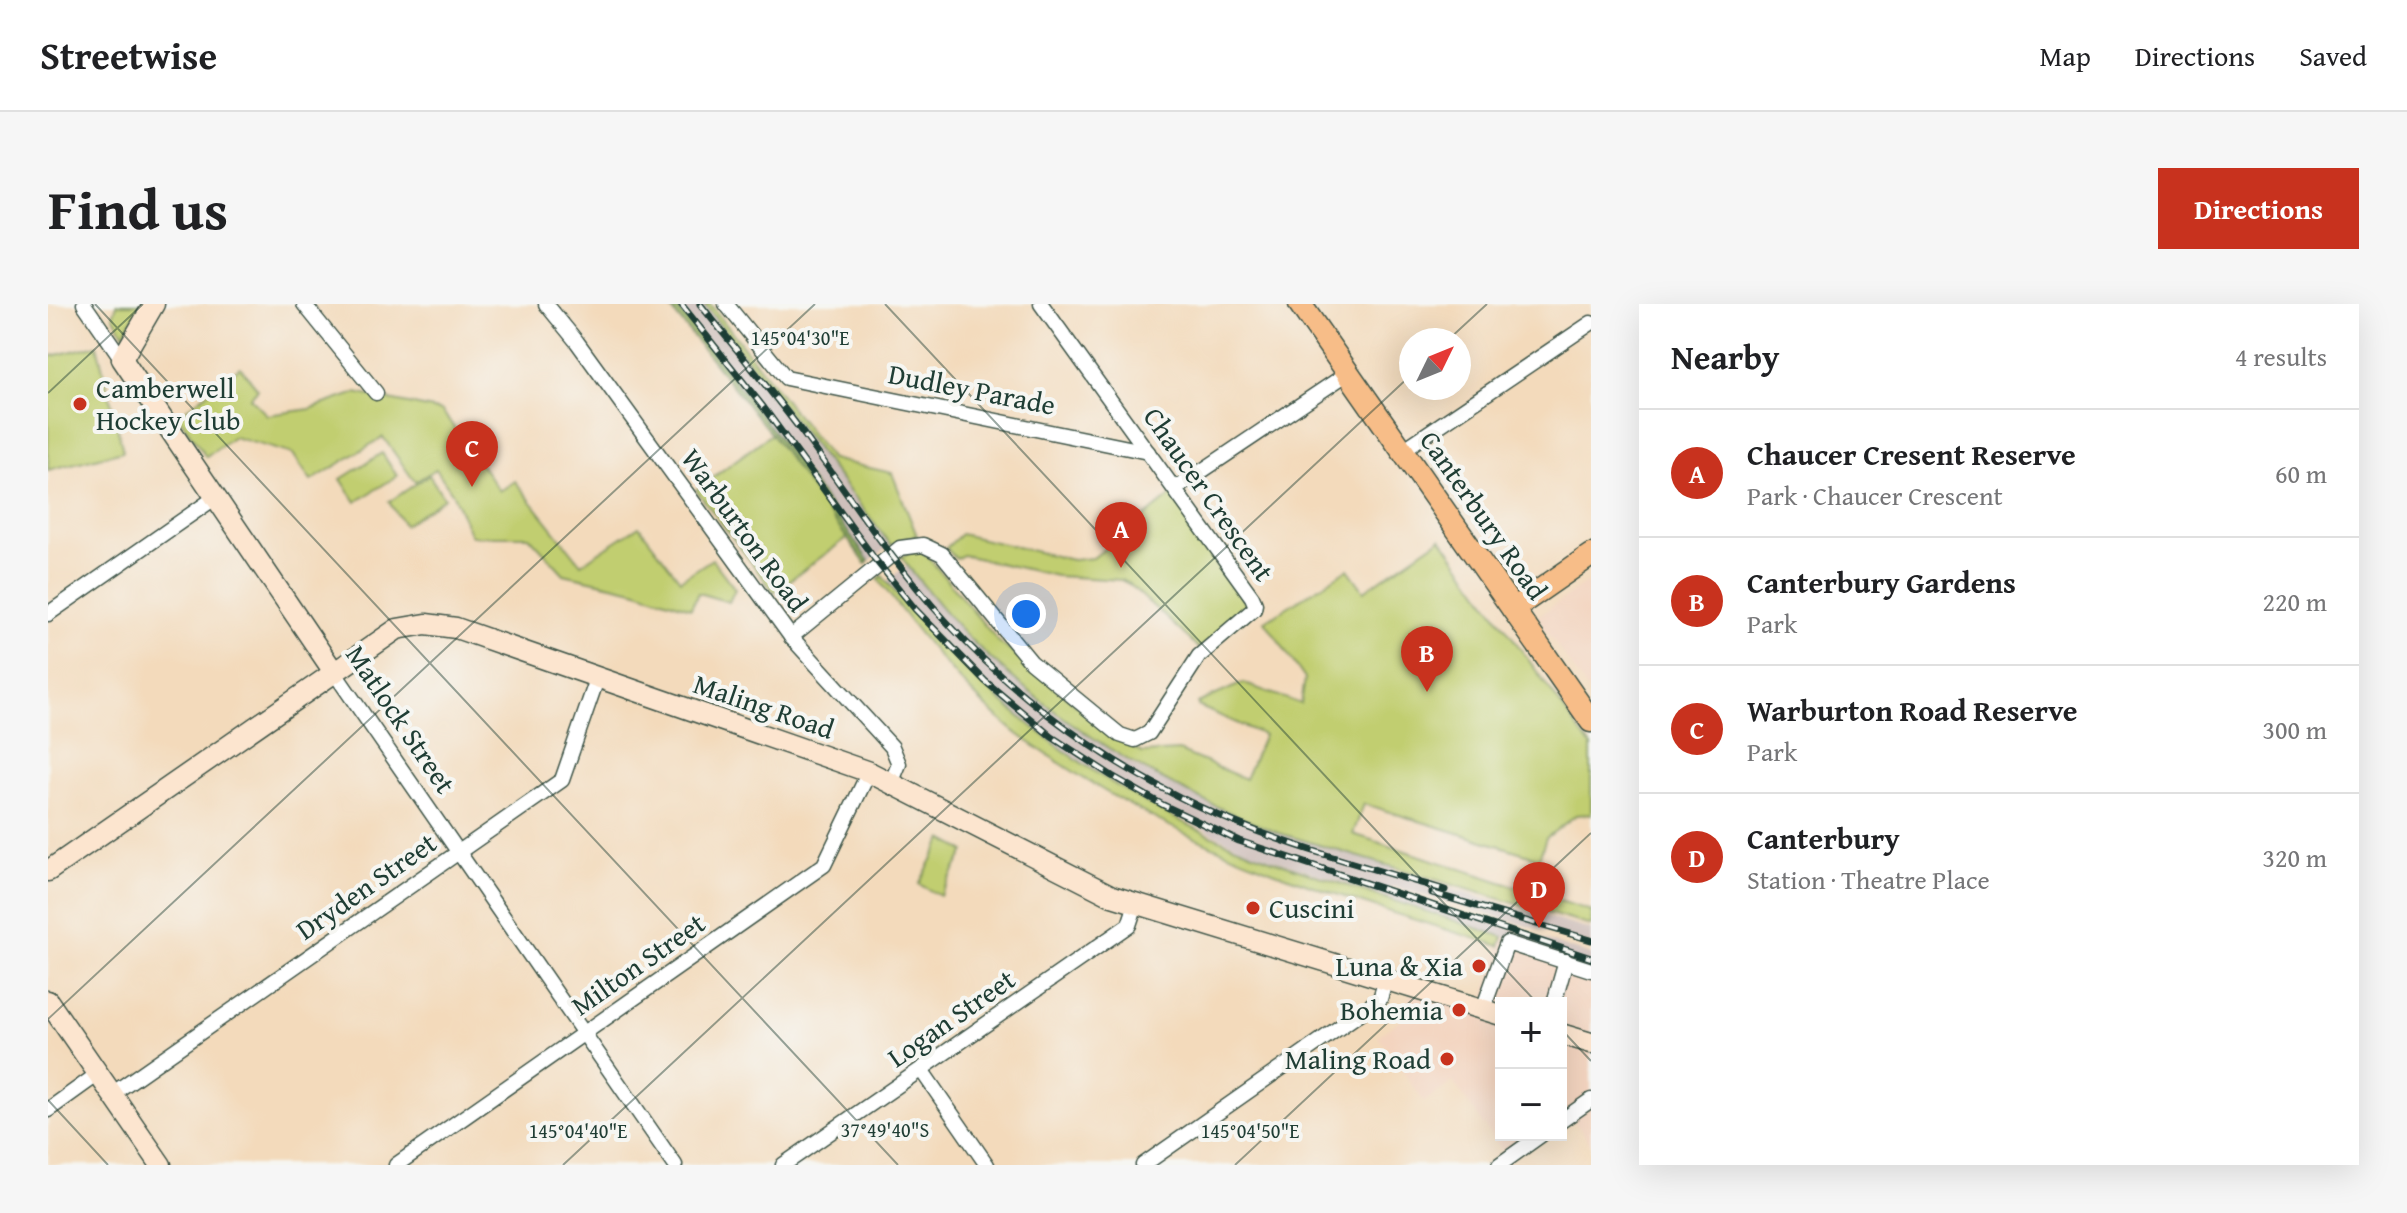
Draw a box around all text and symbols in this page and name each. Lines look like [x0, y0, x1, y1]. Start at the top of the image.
text: Streetwise [40, 27, 217, 83]
text: Map [2039, 35, 2091, 76]
text: Directions [2135, 35, 2255, 76]
text: Saved [2299, 35, 2367, 76]
text: Find us [48, 167, 228, 250]
button: Directions [2158, 168, 2359, 249]
text: 145°04'30"E [751, 323, 849, 352]
north arrow [1399, 328, 1471, 400]
text: Nearby [1671, 332, 1780, 381]
text: 4 results [2235, 337, 2327, 376]
street label: Dudley Parade [885, 352, 1059, 425]
place label: Camberwell Hockey Club [96, 367, 240, 440]
marker: Camberwell Hockey Club [71, 395, 89, 413]
street label: Chaucer Crescent [1134, 398, 1285, 589]
pin: C [446, 421, 498, 487]
street label: Canterbury Road [1411, 422, 1558, 608]
text: Chaucer Cresent Reserve [1747, 432, 2076, 476]
street label: Warburton Road [672, 439, 819, 620]
text: A [1689, 454, 1705, 493]
text: 60 m [2275, 454, 2327, 493]
text: Park · Chaucer Crescent [1747, 476, 2003, 515]
pin: A [1095, 502, 1147, 568]
text: Canterbury Gardens [1747, 560, 2016, 604]
text: B [1689, 582, 1705, 621]
text: 220 m [2262, 582, 2327, 621]
your location [1006, 594, 1046, 634]
text: Park [1747, 604, 1797, 643]
pin: B [1401, 626, 1453, 692]
street label: Matlock Street [336, 636, 466, 801]
street label: Maling Road [688, 662, 840, 749]
text: Warburton Road Reserve [1747, 688, 2077, 732]
text: C [1690, 710, 1704, 749]
text: 300 m [2262, 710, 2327, 749]
text: Park [1747, 732, 1797, 771]
text: Canterbury [1747, 816, 1900, 860]
street label: Dryden Street [287, 822, 444, 949]
text: D [1689, 838, 1705, 877]
text: 320 m [2262, 838, 2327, 877]
text: Station · Theatre Place [1747, 860, 1990, 899]
pin: D [1513, 862, 1565, 928]
place label: Cuscini [1269, 887, 1354, 928]
marker: Cuscini [1244, 899, 1262, 917]
street label: Milton Street [562, 902, 713, 1025]
place label: Luna & Xia [1336, 945, 1464, 986]
marker: Luna & Xia [1470, 957, 1488, 975]
street label: Logan Street [878, 958, 1023, 1077]
place label: Bohemia [1340, 989, 1444, 1030]
map controls [1495, 997, 1567, 1141]
button: + [1495, 997, 1567, 1069]
marker: Bohemia [1450, 1001, 1468, 1019]
place label: Maling Road [1285, 1038, 1431, 1079]
marker: Maling Road [1438, 1050, 1456, 1068]
button: − [1495, 1069, 1567, 1141]
text: 37°49'40"S [841, 1115, 929, 1144]
text: 145°04'40"E [529, 1116, 627, 1145]
text: 145°04'50"E [1201, 1116, 1299, 1145]

